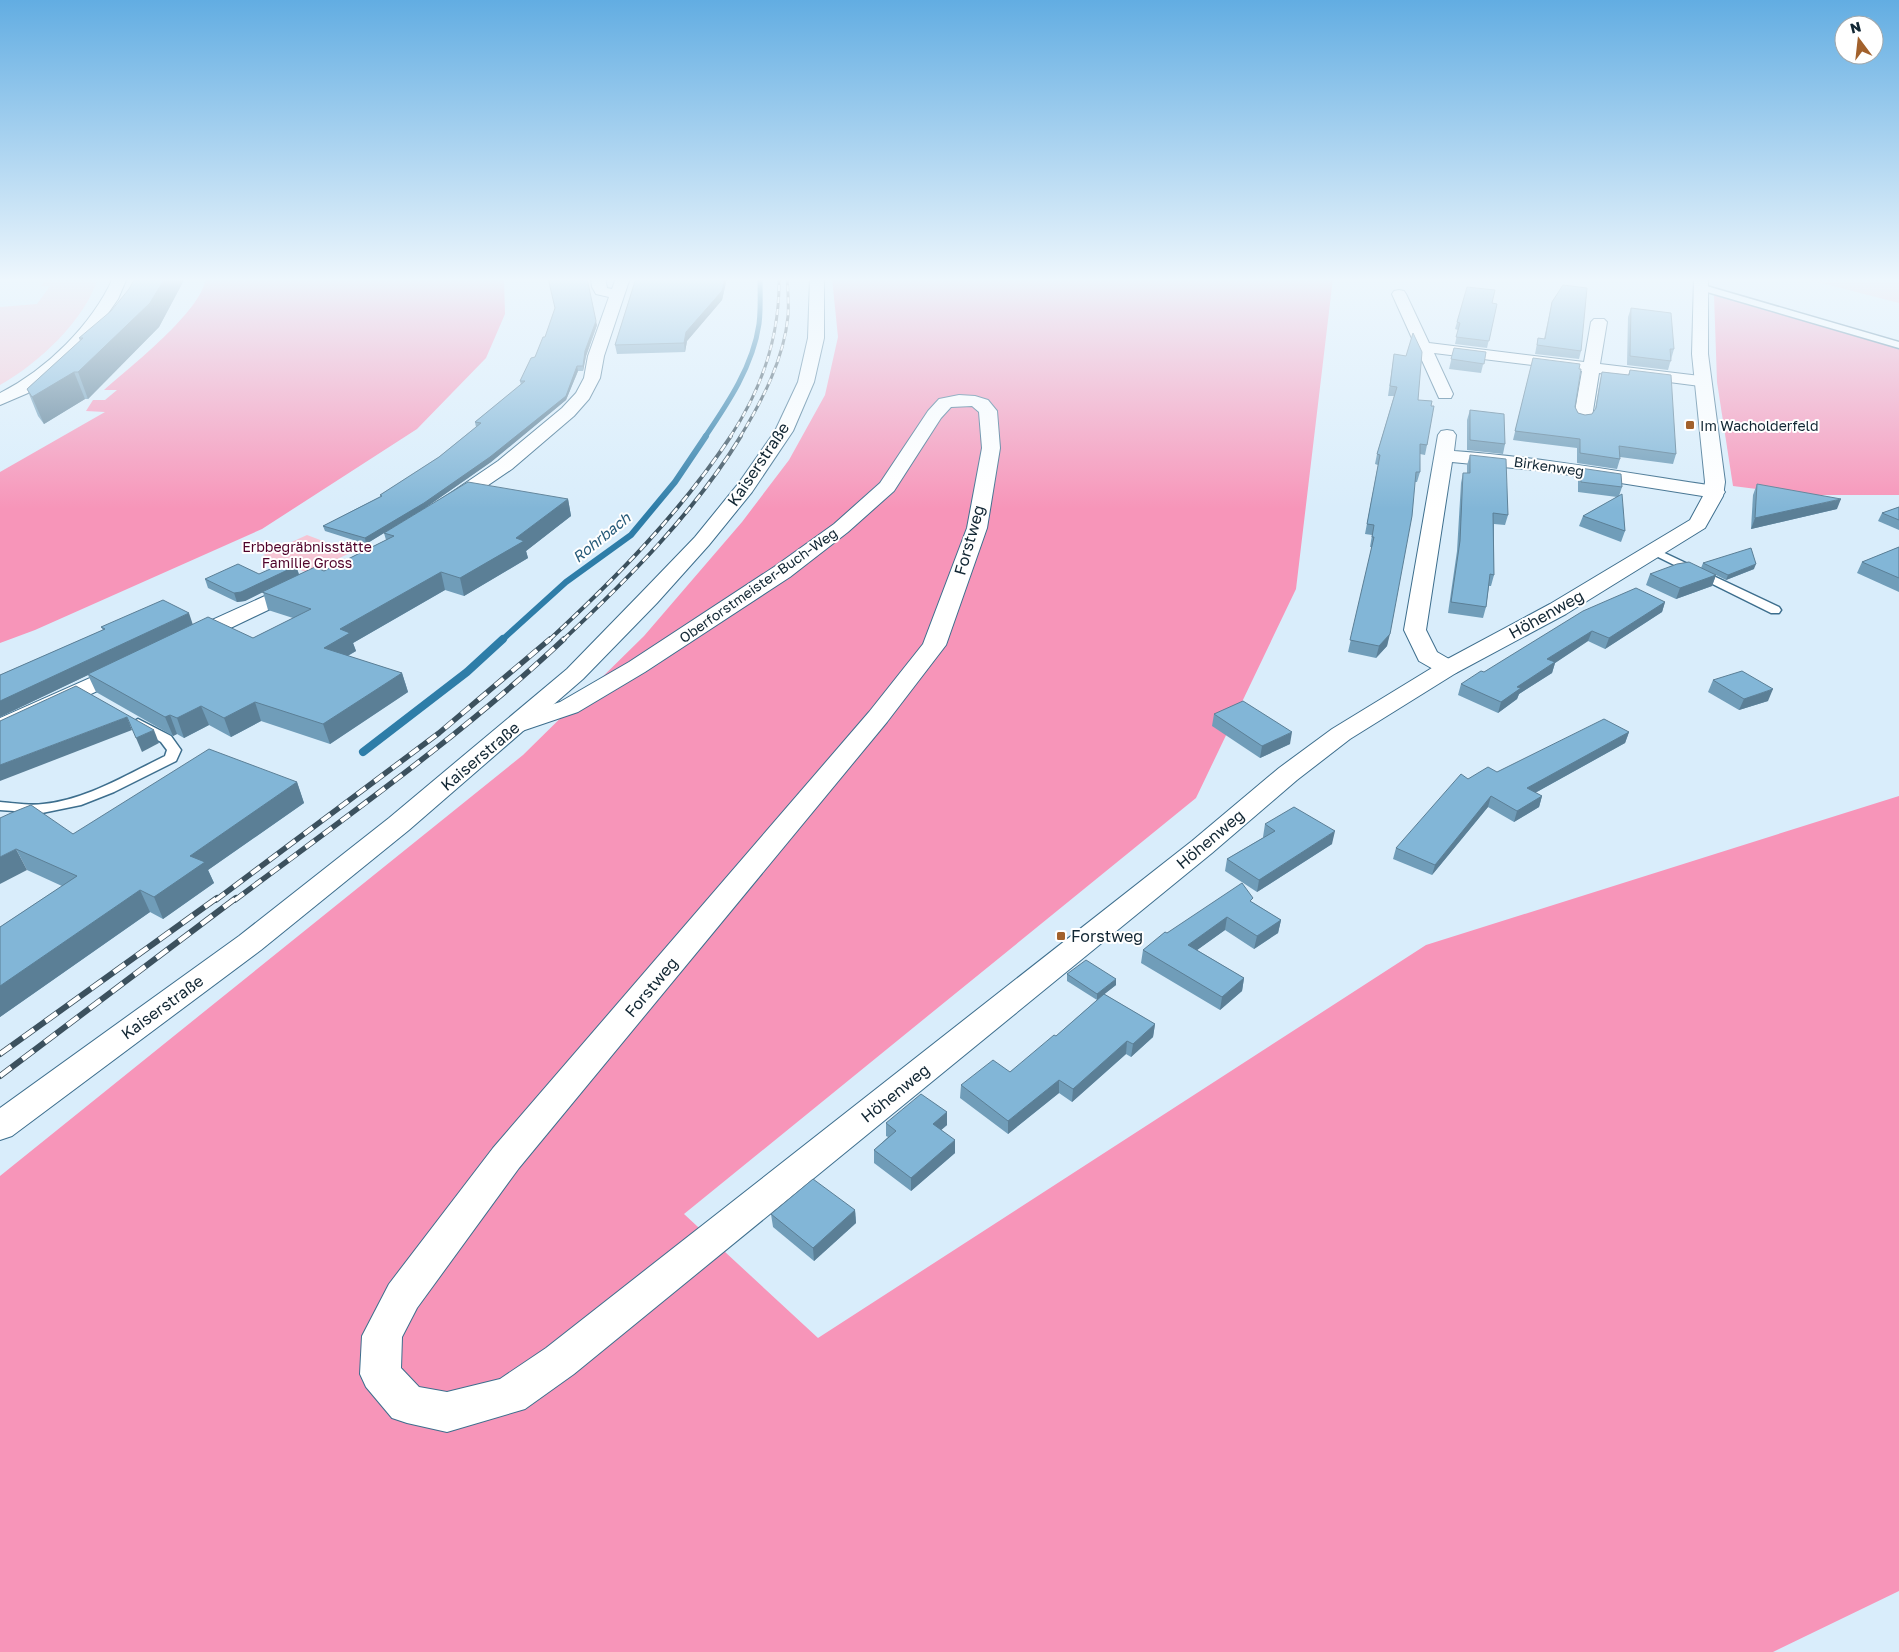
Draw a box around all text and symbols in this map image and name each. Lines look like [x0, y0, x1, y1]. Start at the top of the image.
north arrow [1834, 15, 1884, 65]
text: N [1848, 17, 1863, 37]
place label: Im Wacholderfeld [1700, 417, 1819, 434]
street label: Kaiserstraße [723, 418, 793, 510]
marker: Im Wacholderfeld [1684, 419, 1696, 431]
street label: Birkenweg [1513, 453, 1585, 479]
street label: Forstweg [949, 503, 989, 577]
water label: Rohrbach [568, 508, 634, 566]
street label: Oberforstmeister-Buch-Weg [676, 524, 840, 646]
park label: Erbbegräbnisstätte Familie Gross [242, 538, 372, 571]
street label: Höhenweg [1505, 585, 1587, 643]
street label: Kaiserstraße [437, 717, 523, 795]
street label: Höhenweg [1172, 805, 1248, 873]
place label: Forstweg [1071, 926, 1143, 946]
marker: Forstweg [1055, 930, 1067, 942]
street label: Forstweg [620, 953, 682, 1021]
street label: Kaiserstraße [117, 970, 207, 1044]
street label: Höhenweg [857, 1059, 933, 1127]

